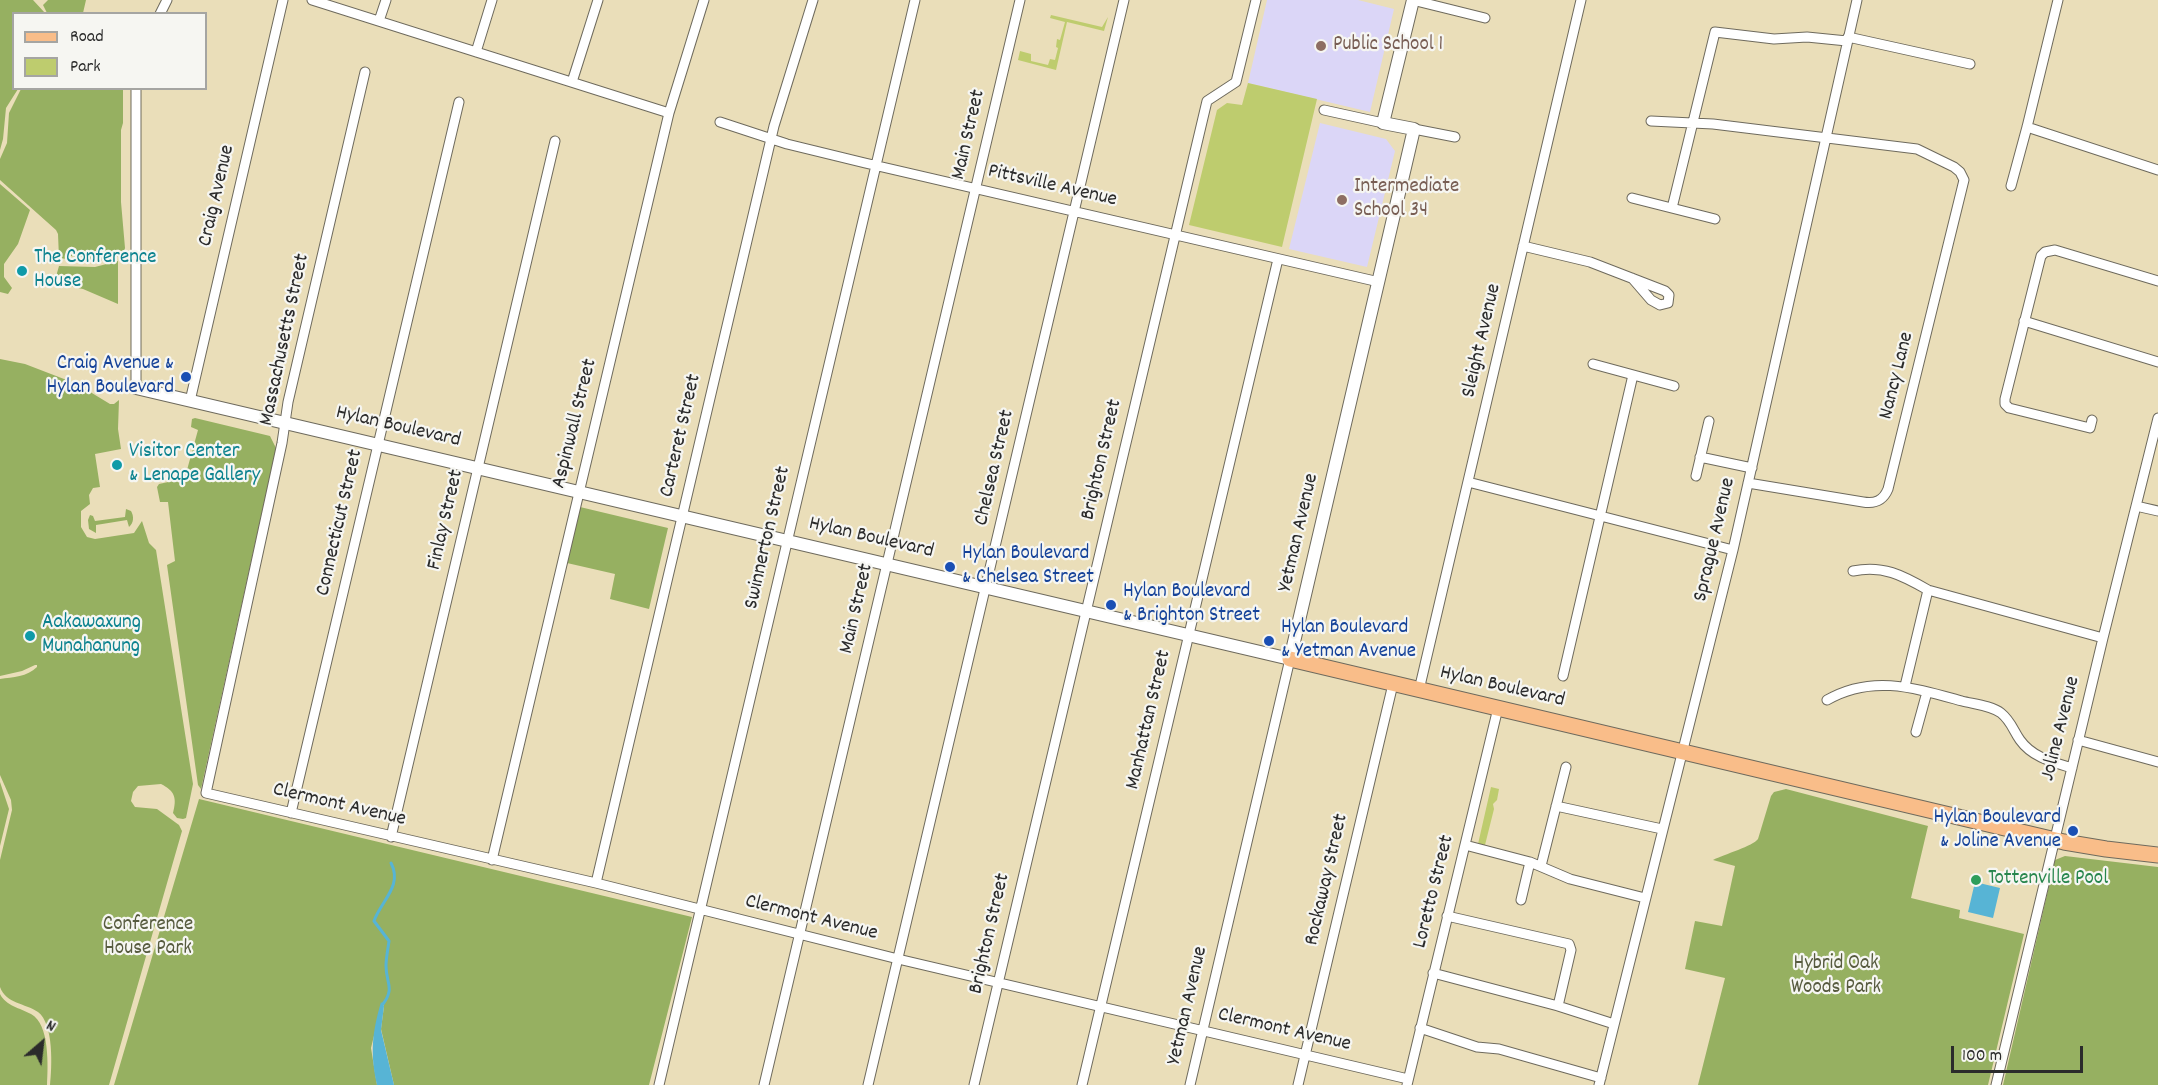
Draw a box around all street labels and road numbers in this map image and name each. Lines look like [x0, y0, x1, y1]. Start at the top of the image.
street label: Main Street [947, 88, 993, 182]
street label: Craig Avenue [194, 143, 242, 249]
street label: Pittsville Avenue [985, 160, 1119, 214]
street label: Massachusetts Street [255, 252, 317, 428]
street label: Sleight Avenue [1458, 282, 1508, 400]
street label: Nancy Lane [1875, 330, 1921, 422]
street label: Aspinwall Street [548, 357, 604, 491]
street label: Carteret Street [656, 372, 708, 500]
street label: Brighton Street [1077, 397, 1129, 523]
street label: Hylan Boulevard [333, 401, 463, 455]
street label: Chelsea Street [970, 408, 1022, 528]
street label: Connecticut Street [312, 447, 370, 599]
street label: Swinnerton Street [740, 464, 798, 612]
street label: Finlay Street [423, 467, 471, 573]
street label: Yetman Avenue [1274, 471, 1326, 595]
street label: Sprague Avenue [1690, 476, 1742, 604]
street label: Hylan Boulevard [806, 512, 936, 566]
street label: Main Street [835, 562, 881, 656]
street label: Manhattan Street [1122, 648, 1178, 792]
street label: Hylan Boulevard [1437, 661, 1567, 715]
street label: Joline Avenue [2037, 674, 2087, 784]
street label: Clermont Avenue [270, 778, 408, 834]
street label: Rockaway Street [1301, 812, 1355, 948]
street label: Loretto Street [1409, 833, 1461, 951]
street label: Brighton Street [965, 871, 1017, 997]
street label: Clermont Avenue [742, 890, 880, 948]
street label: Yetman Avenue [1163, 944, 1215, 1068]
street label: Clermont Avenue [1215, 1003, 1353, 1059]

